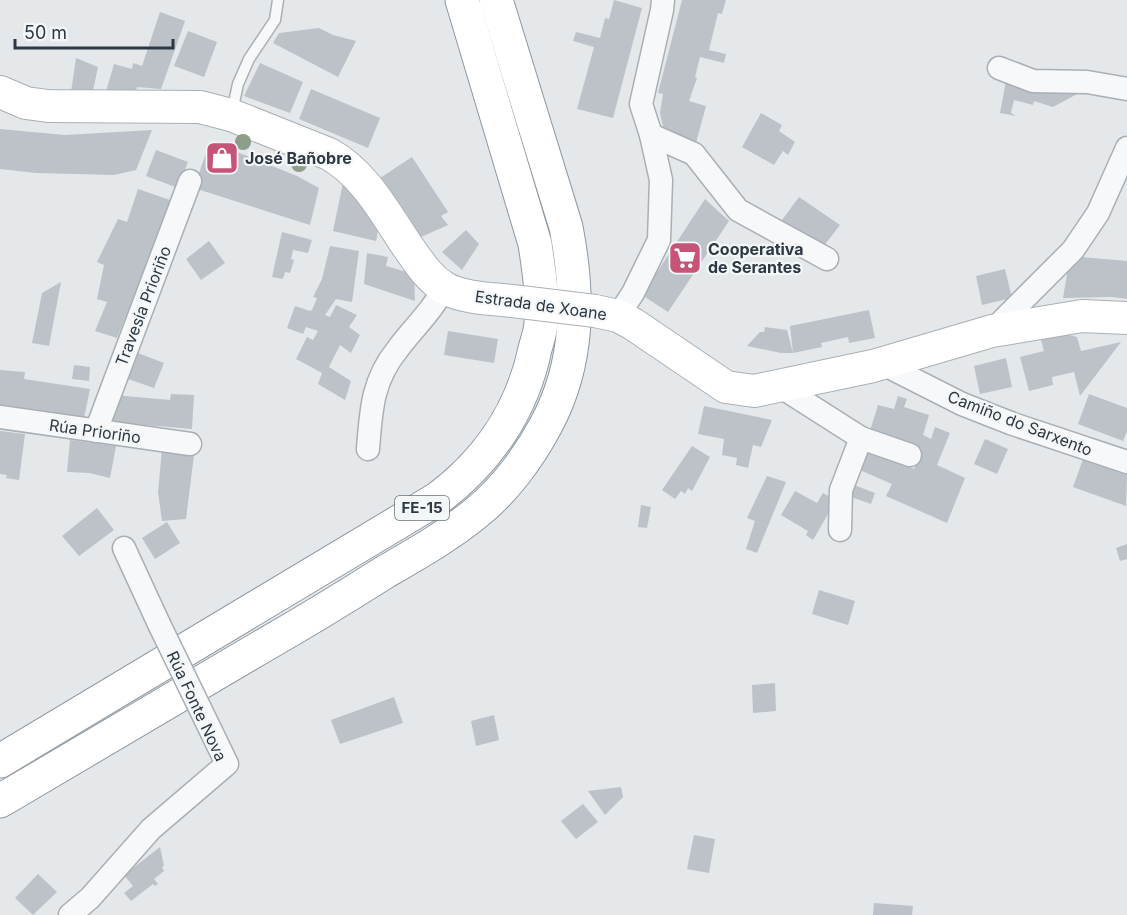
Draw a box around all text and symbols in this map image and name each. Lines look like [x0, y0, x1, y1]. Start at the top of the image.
scale bar [15, 12, 172, 50]
text: 50 m [24, 22, 67, 43]
shop icon: José Bañobre [204, 140, 240, 176]
place label: José Bañobre [245, 148, 352, 168]
place label: Cooperativa de Serantes [708, 239, 804, 277]
supermarket icon: Cooperativa de Serantes [667, 240, 703, 276]
street label: Travesía Prioriño [111, 243, 175, 369]
street label: Estrada de Xoane [474, 286, 608, 324]
street label: Camiño do Sarxento [945, 386, 1095, 460]
street label: Rúa Prioriño [48, 415, 142, 447]
road number: FE-15 [395, 496, 449, 520]
street label: Rúa Fonte Nova [163, 648, 231, 764]

